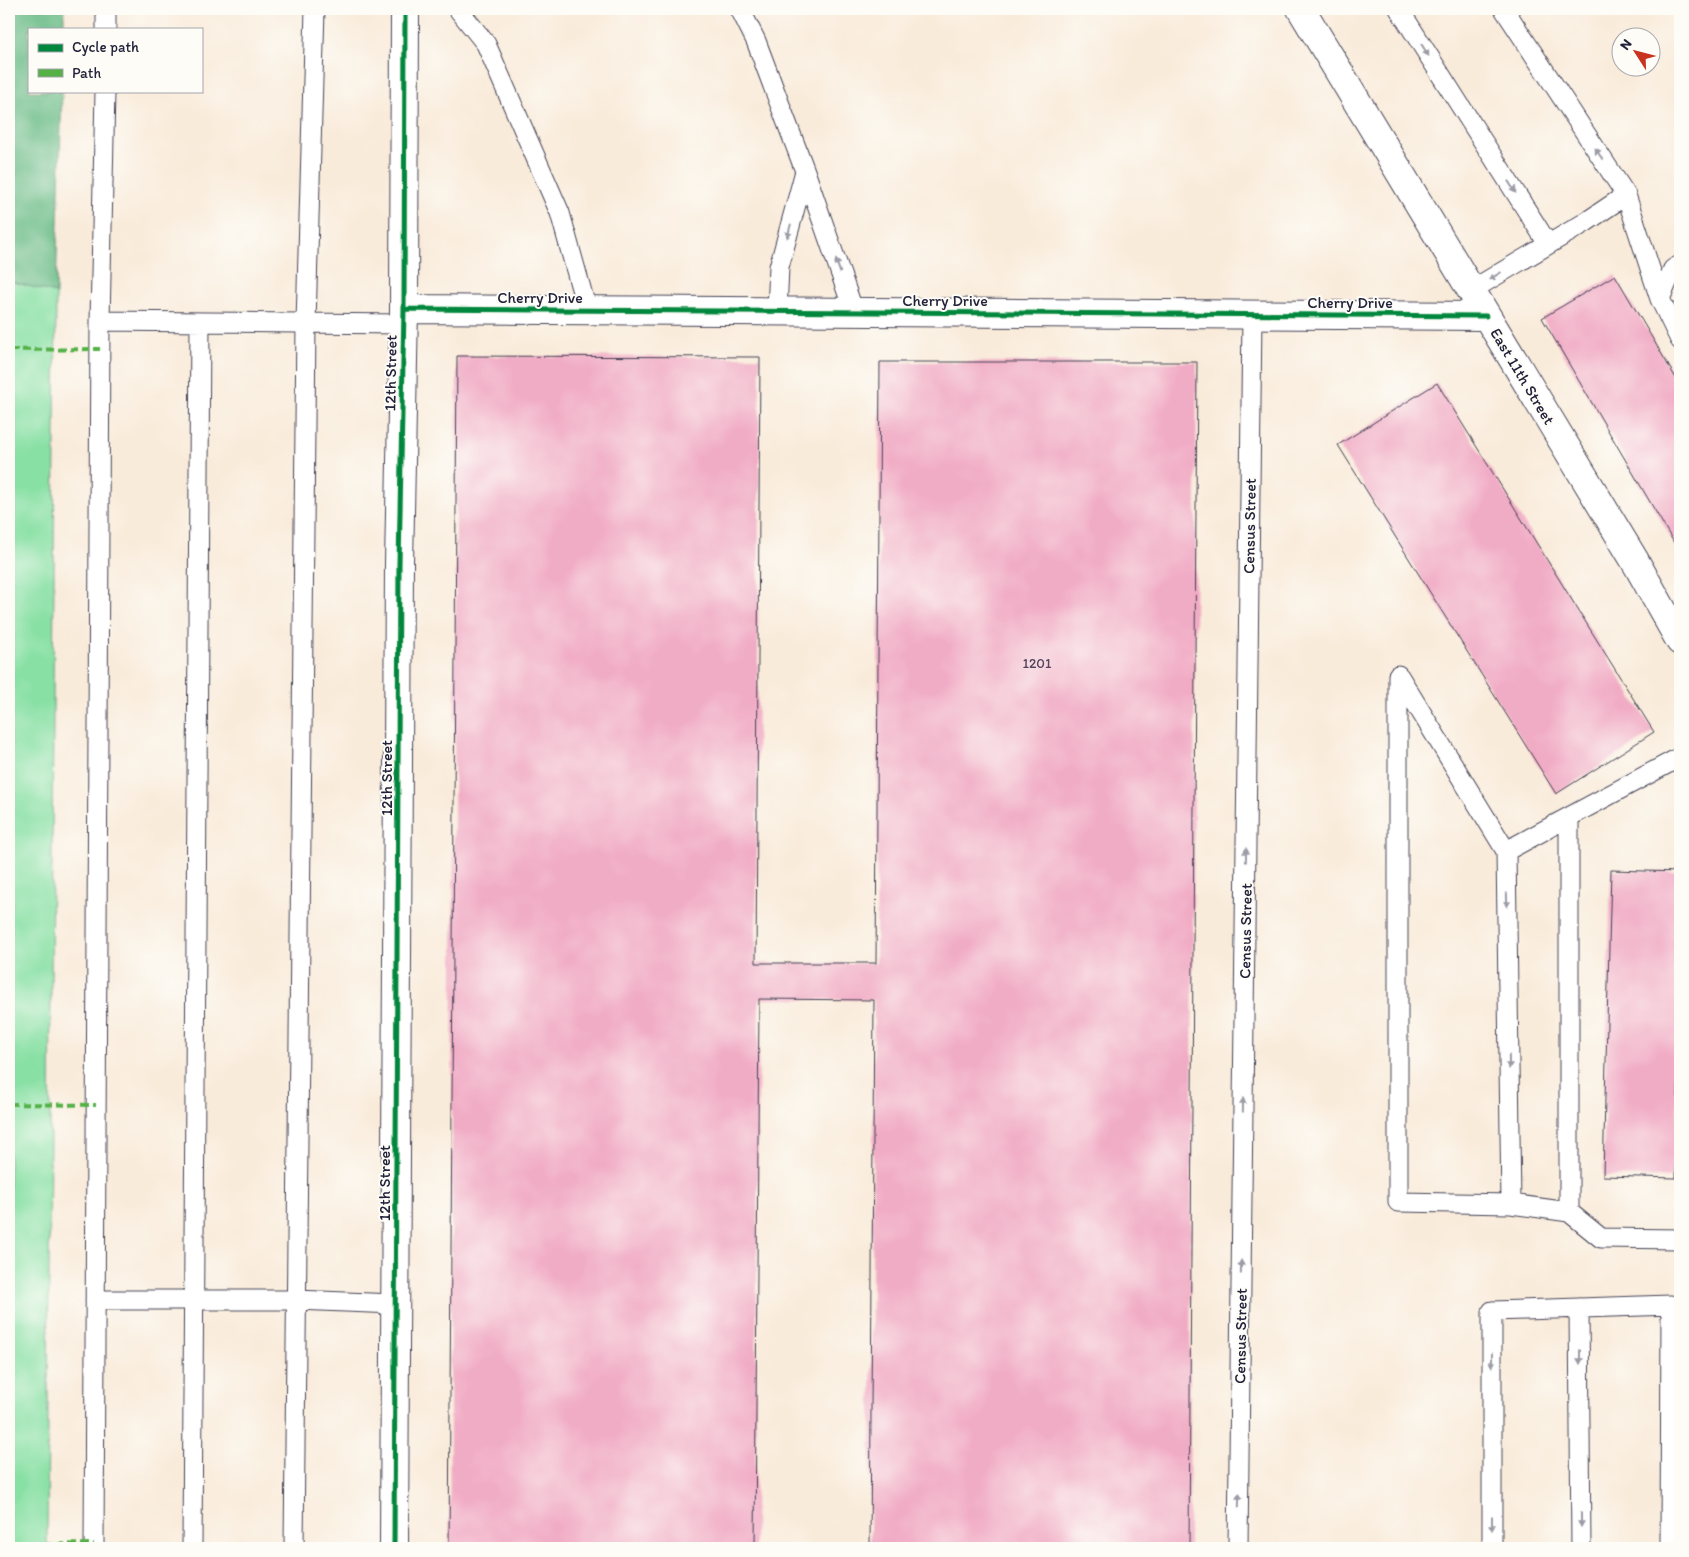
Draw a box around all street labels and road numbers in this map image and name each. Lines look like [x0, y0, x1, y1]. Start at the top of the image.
street label: Cherry Drive [497, 288, 583, 307]
street label: Cherry Drive [902, 291, 988, 310]
street label: Cherry Drive [1307, 293, 1393, 312]
street label: East 11th Street [1486, 324, 1559, 428]
street label: 12th Street [380, 335, 401, 411]
street label: Census Street [1239, 478, 1260, 574]
street label: 12th Street [377, 740, 396, 816]
street label: Census Street [1235, 883, 1256, 979]
street label: 12th Street [375, 1145, 394, 1221]
street label: Census Street [1230, 1288, 1251, 1384]

